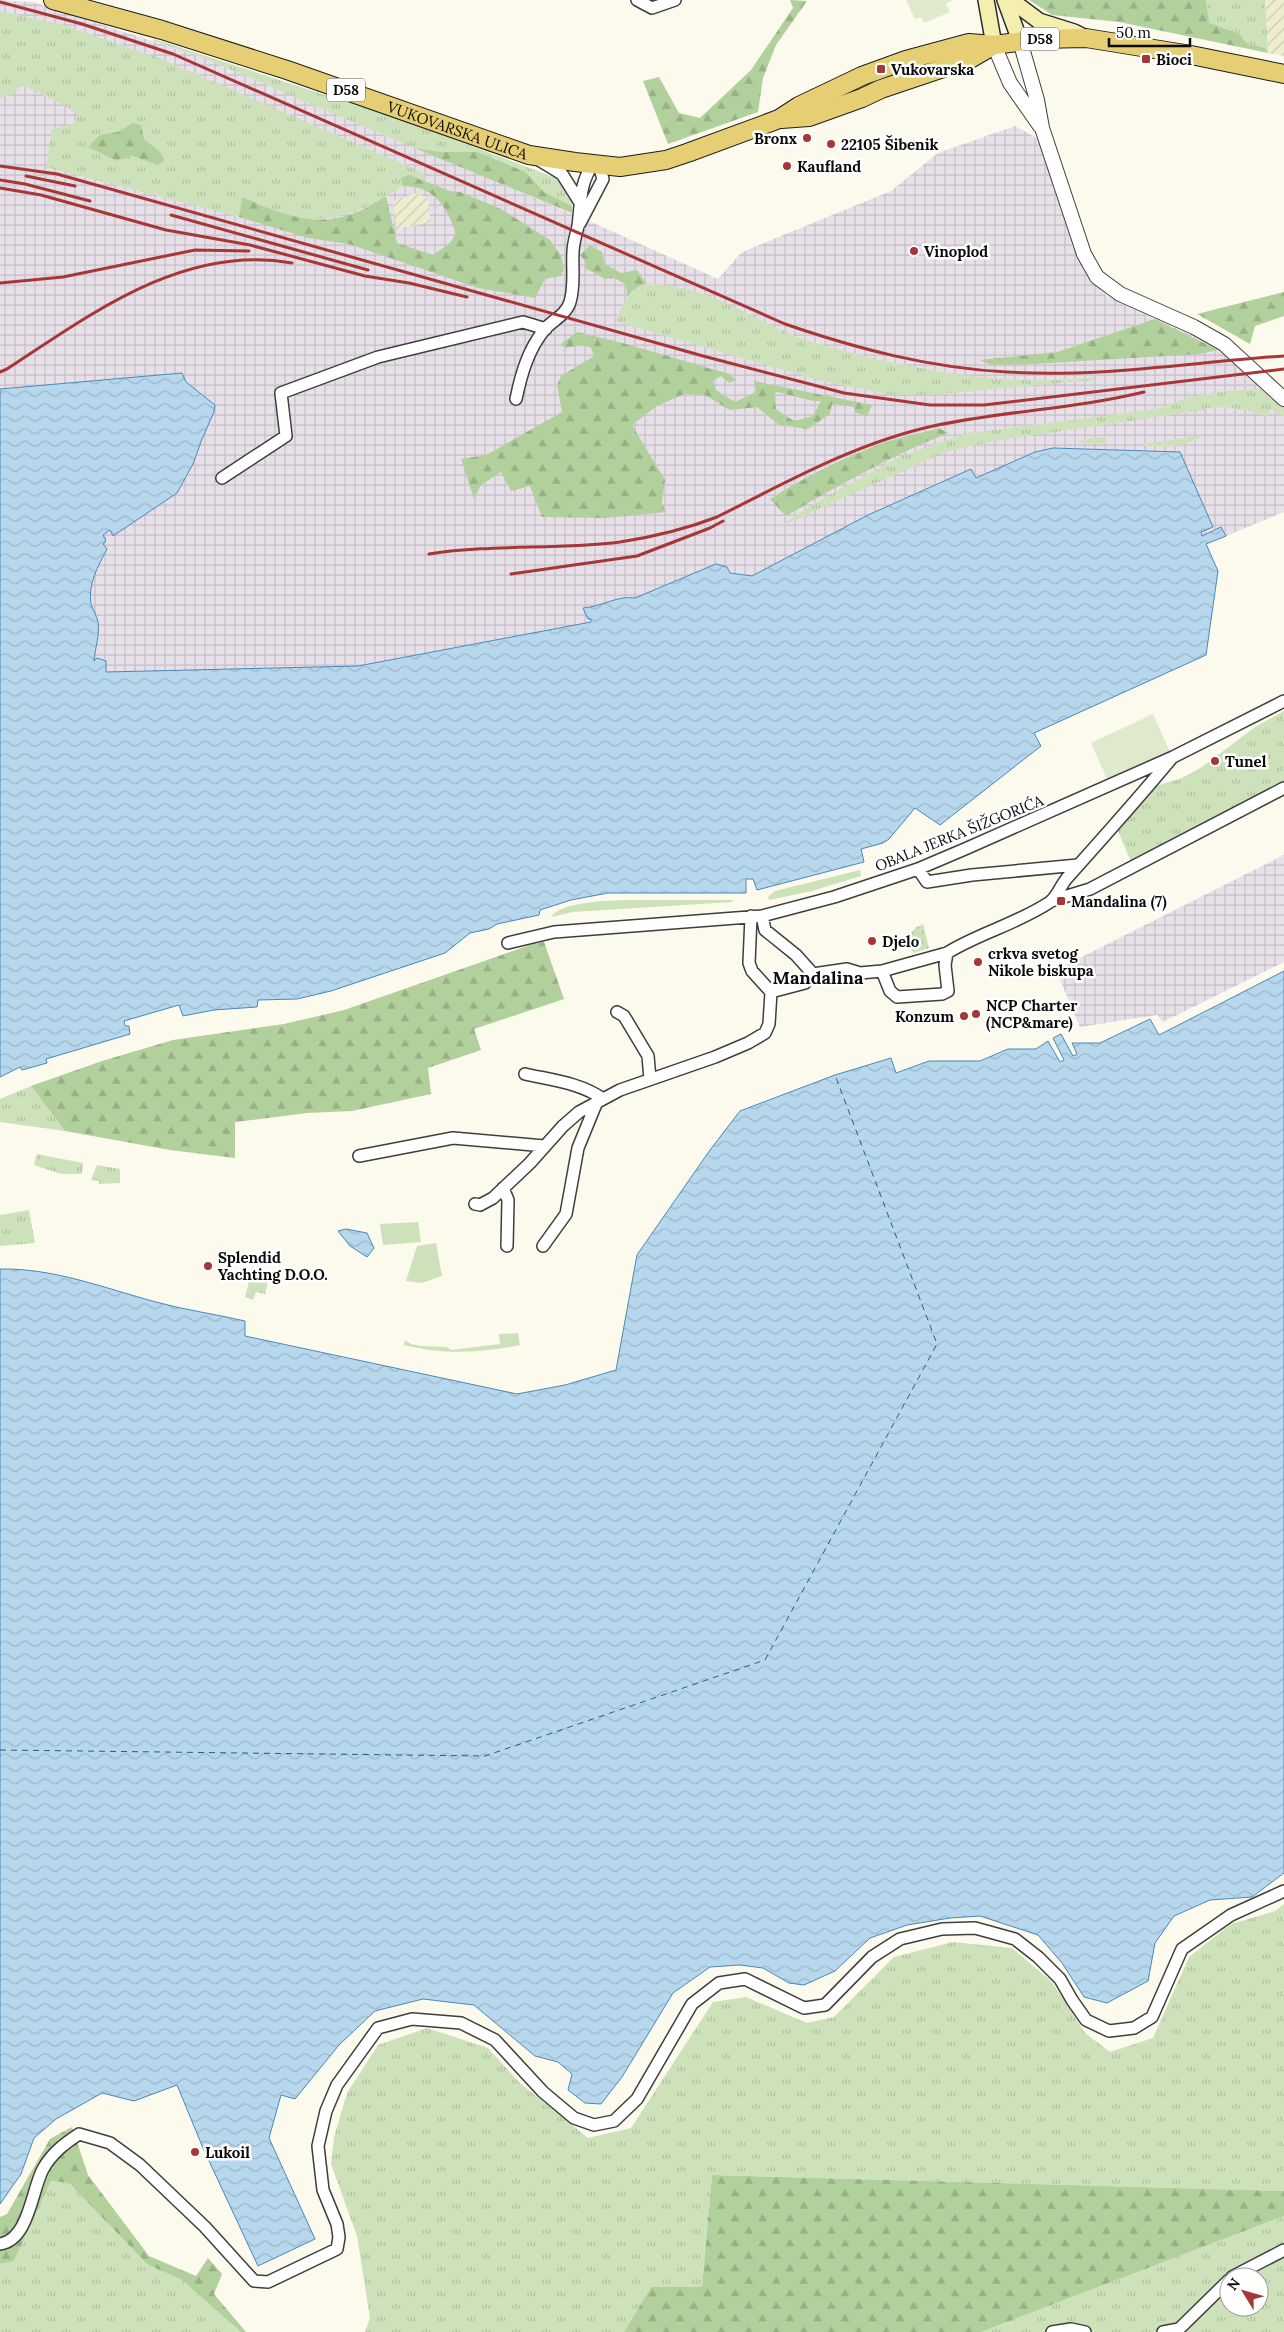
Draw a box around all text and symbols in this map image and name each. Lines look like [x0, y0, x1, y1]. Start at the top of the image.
scale bar [1109, 15, 1190, 47]
text: 50 m [1116, 23, 1151, 42]
road number: D58 [1021, 28, 1059, 50]
place label: Bioci [1156, 50, 1192, 69]
marker: Bioci [1140, 53, 1152, 65]
place label: Vukovarska [891, 60, 974, 79]
marker: Vukovarska [875, 63, 887, 75]
road number: D58 [327, 78, 365, 102]
street label: VUKOVARSKA ULICA [384, 96, 531, 163]
place label: Bronx [754, 129, 797, 148]
marker: Bronx [801, 132, 813, 144]
place label: 22105 Šibenik [841, 134, 939, 154]
marker: 22105 Šibenik [825, 138, 837, 150]
place label: Kaufland [797, 157, 861, 176]
marker: Kaufland [781, 160, 793, 172]
place label: Vinoplod [924, 242, 988, 261]
marker: Vinoplod [908, 245, 920, 257]
place label: Tunel [1225, 752, 1267, 771]
marker: Tunel [1209, 755, 1221, 767]
street label: OBALA JERKA ŠIŽGORIĆA [872, 790, 1047, 876]
place label: Mandalina (7) [1071, 892, 1167, 912]
marker: Mandalina (7) [1055, 895, 1067, 907]
place label: Djelo [882, 932, 920, 951]
marker: Djelo [866, 935, 878, 947]
place label: crkva svetog Nikole biskupa [988, 944, 1094, 980]
marker: crkva svetog Nikole biskupa [972, 956, 984, 968]
district label: Mandalina [773, 966, 864, 989]
place label: NCP Charter (NCP&mare) [986, 996, 1078, 1033]
place label: Konzum [895, 1007, 954, 1026]
marker: NCP Charter (NCP&mare) [970, 1008, 982, 1020]
marker: Konzum [958, 1010, 970, 1022]
place label: Splendid Yachting D.O.O. [218, 1248, 328, 1284]
marker: Splendid Yachting D.O.O. [202, 1260, 214, 1272]
place label: Lukoil [205, 2143, 250, 2162]
marker: Lukoil [189, 2146, 201, 2158]
north arrow [1219, 2267, 1269, 2317]
text: N [1223, 2274, 1244, 2294]

